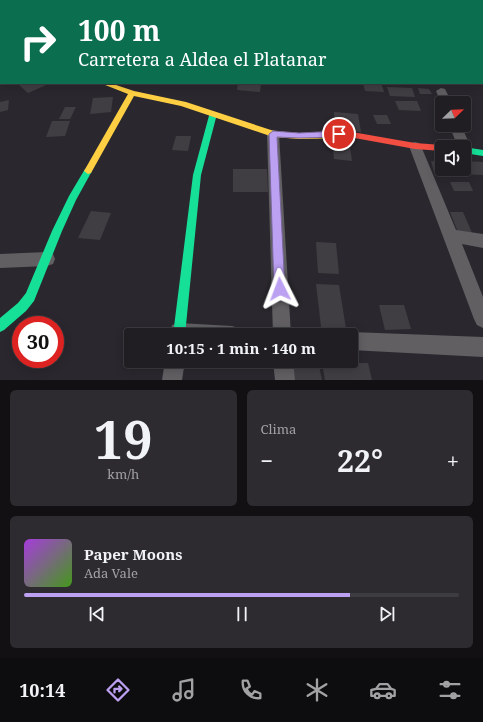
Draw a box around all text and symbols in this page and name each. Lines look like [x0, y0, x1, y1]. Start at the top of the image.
text: 100 m [78, 11, 160, 49]
icon: right [12, 16, 64, 68]
text: Carretera a Aldea el Platanar [78, 47, 326, 71]
north arrow [435, 96, 471, 132]
map controls [435, 96, 471, 176]
pin [322, 117, 356, 151]
icon: arrive [328, 123, 350, 145]
button: sound [435, 140, 471, 176]
position arrow [259, 268, 301, 310]
speed limit sign: 30 [12, 316, 64, 368]
text: 10:15 · 1 min · 140 m [166, 338, 316, 358]
text: 19 [94, 403, 153, 474]
text: Clima [261, 420, 296, 438]
text: 22° [337, 440, 383, 481]
text: − [261, 445, 273, 475]
text: + [447, 445, 459, 475]
text: km/h [107, 465, 139, 483]
text: Paper Moons [84, 544, 183, 564]
text: Ada Vale [84, 564, 138, 582]
icon: previous [86, 603, 108, 625]
icon: pause [231, 603, 253, 625]
icon: next [376, 603, 398, 625]
icon: directions [104, 676, 132, 704]
icon: music [170, 676, 198, 704]
icon: phone [237, 676, 265, 704]
icon: climate [303, 676, 331, 704]
icon: car [369, 676, 397, 704]
icon: filters [436, 676, 464, 704]
text: 10:14 [19, 678, 65, 702]

